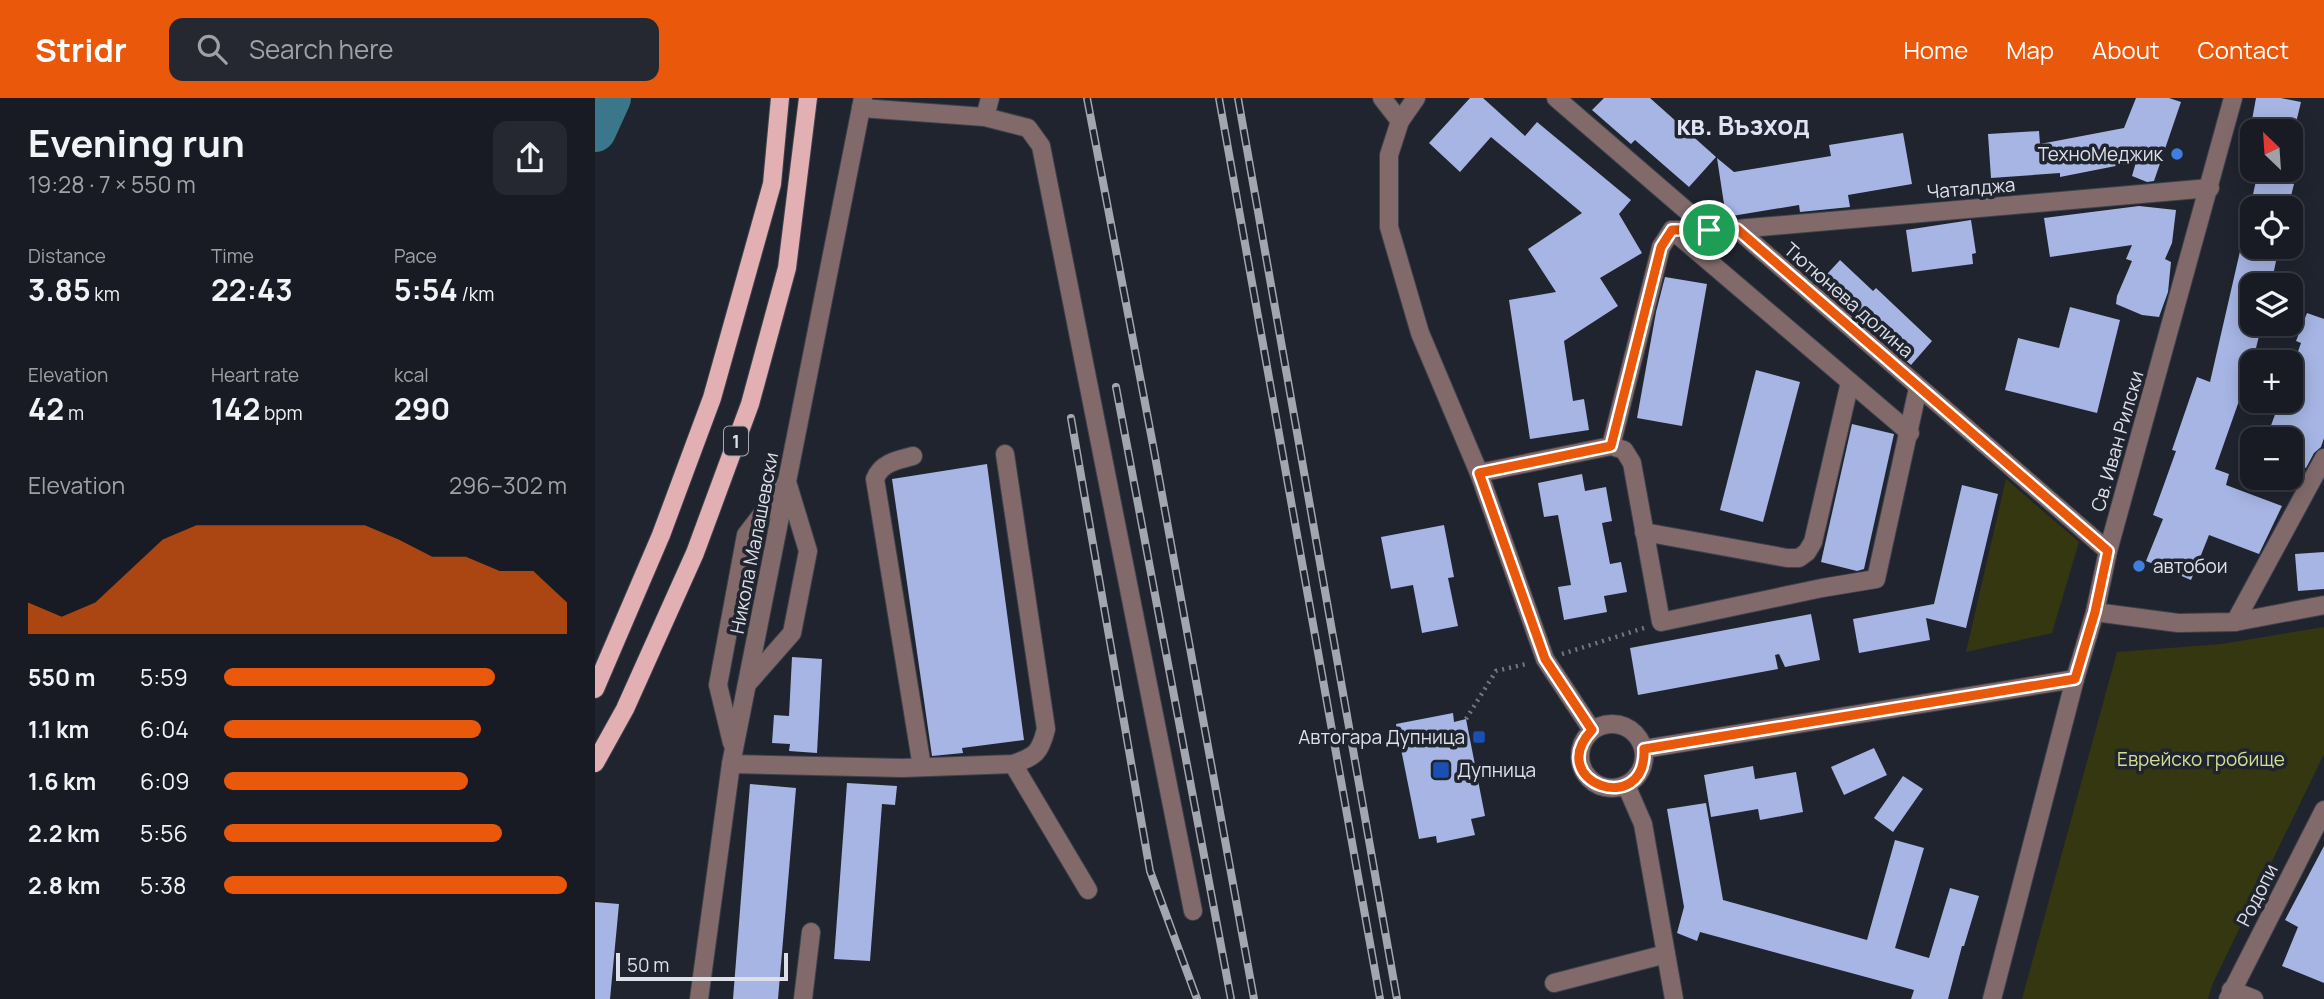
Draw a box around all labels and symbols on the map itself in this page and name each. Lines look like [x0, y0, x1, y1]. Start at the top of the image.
district label: кв. Възход [1676, 107, 1810, 143]
north arrow [2240, 119, 2303, 182]
place label: ТехноМеджик [2038, 141, 2164, 167]
marker: ТехноМеджик [2169, 146, 2185, 162]
street label: Чаталджа [1926, 171, 2016, 205]
pin [1679, 200, 1739, 260]
street label: Тютюнева долина [1779, 236, 1919, 364]
street label: Св. Иван Рилски [2085, 368, 2149, 514]
road number: 1 [724, 426, 748, 456]
street label: Никола Малашевски [724, 450, 784, 636]
place label: автобои [2153, 553, 2228, 579]
marker: автобои [2131, 558, 2147, 574]
place label: Автогара Дупница [1298, 724, 1465, 750]
marker: Автогара Дупница [1471, 729, 1487, 745]
park label: Еврейско гробище [2117, 746, 2285, 772]
place label: Дупница [1457, 757, 1536, 783]
marker: Дупница [1431, 760, 1451, 780]
street label: Родопи [2230, 859, 2284, 931]
scale bar [616, 950, 787, 982]

